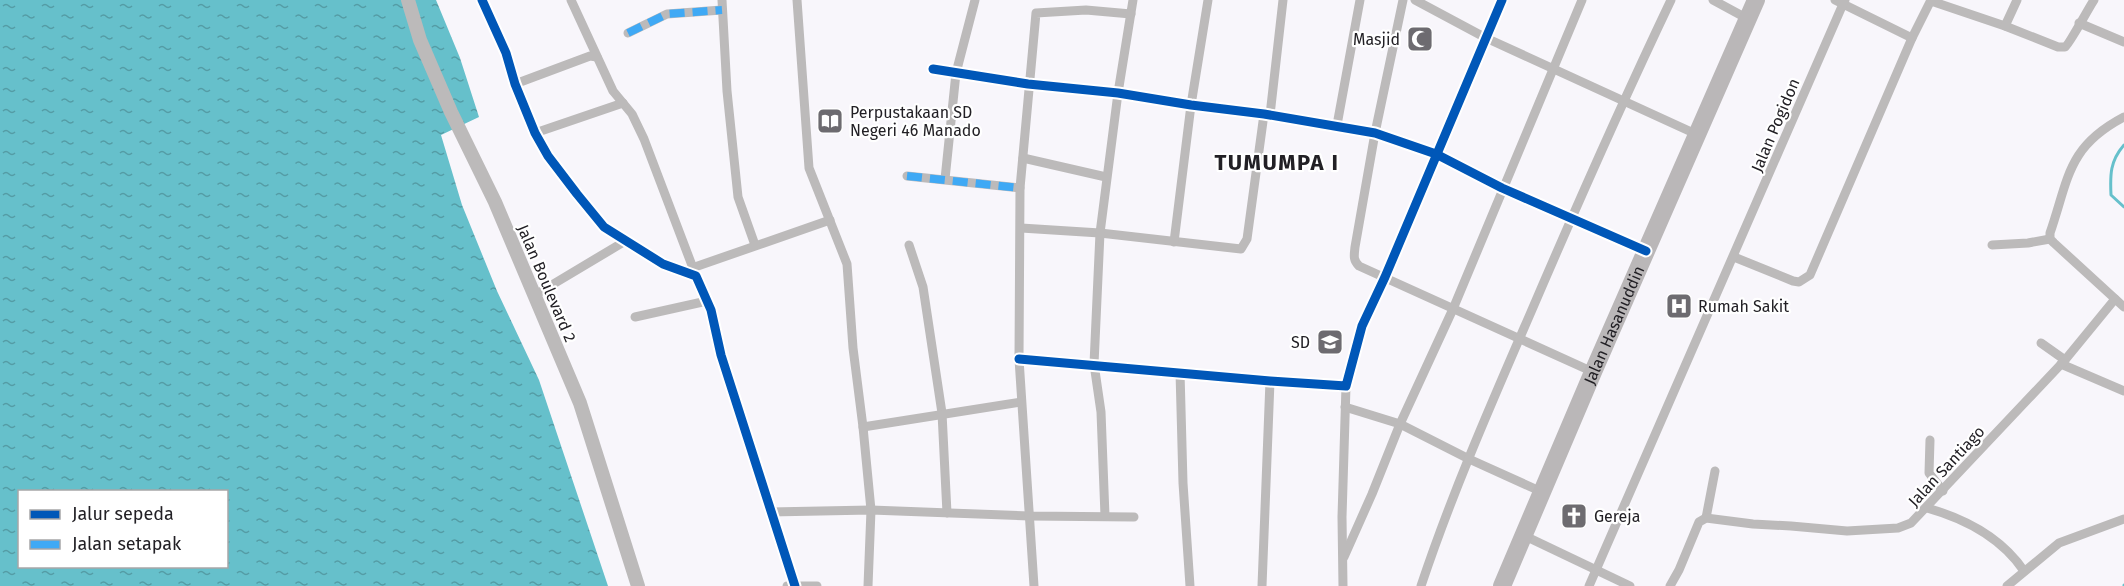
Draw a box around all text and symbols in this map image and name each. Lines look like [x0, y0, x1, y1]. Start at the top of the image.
mosque icon: Masjid [1405, 24, 1435, 54]
place label: Masjid [1353, 30, 1400, 49]
street label: Jalan Pogidon [1747, 76, 1804, 175]
place label: Perpustakaan SD Negeri 46 Manado [850, 103, 981, 140]
library icon: Perpustakaan SD Negeri 46 Manado [815, 106, 845, 136]
district label: TUMUMPA I [1214, 149, 1340, 176]
street label: Jalan Boulevard 2 [513, 222, 580, 345]
street label: Jalan Hasanuddin [1580, 263, 1648, 387]
hospital icon: Rumah Sakit [1664, 291, 1694, 321]
place label: Rumah Sakit [1698, 297, 1789, 316]
school or university icon: SD [1315, 327, 1345, 357]
place label: SD [1291, 333, 1310, 352]
street label: Jalan Santiago [1904, 422, 1989, 511]
legend [18, 490, 228, 568]
church icon: Gereja [1559, 501, 1589, 531]
text: Jalur sepeda [72, 503, 174, 525]
place label: Gereja [1594, 507, 1640, 526]
text: Jalan setapak [72, 533, 182, 555]

